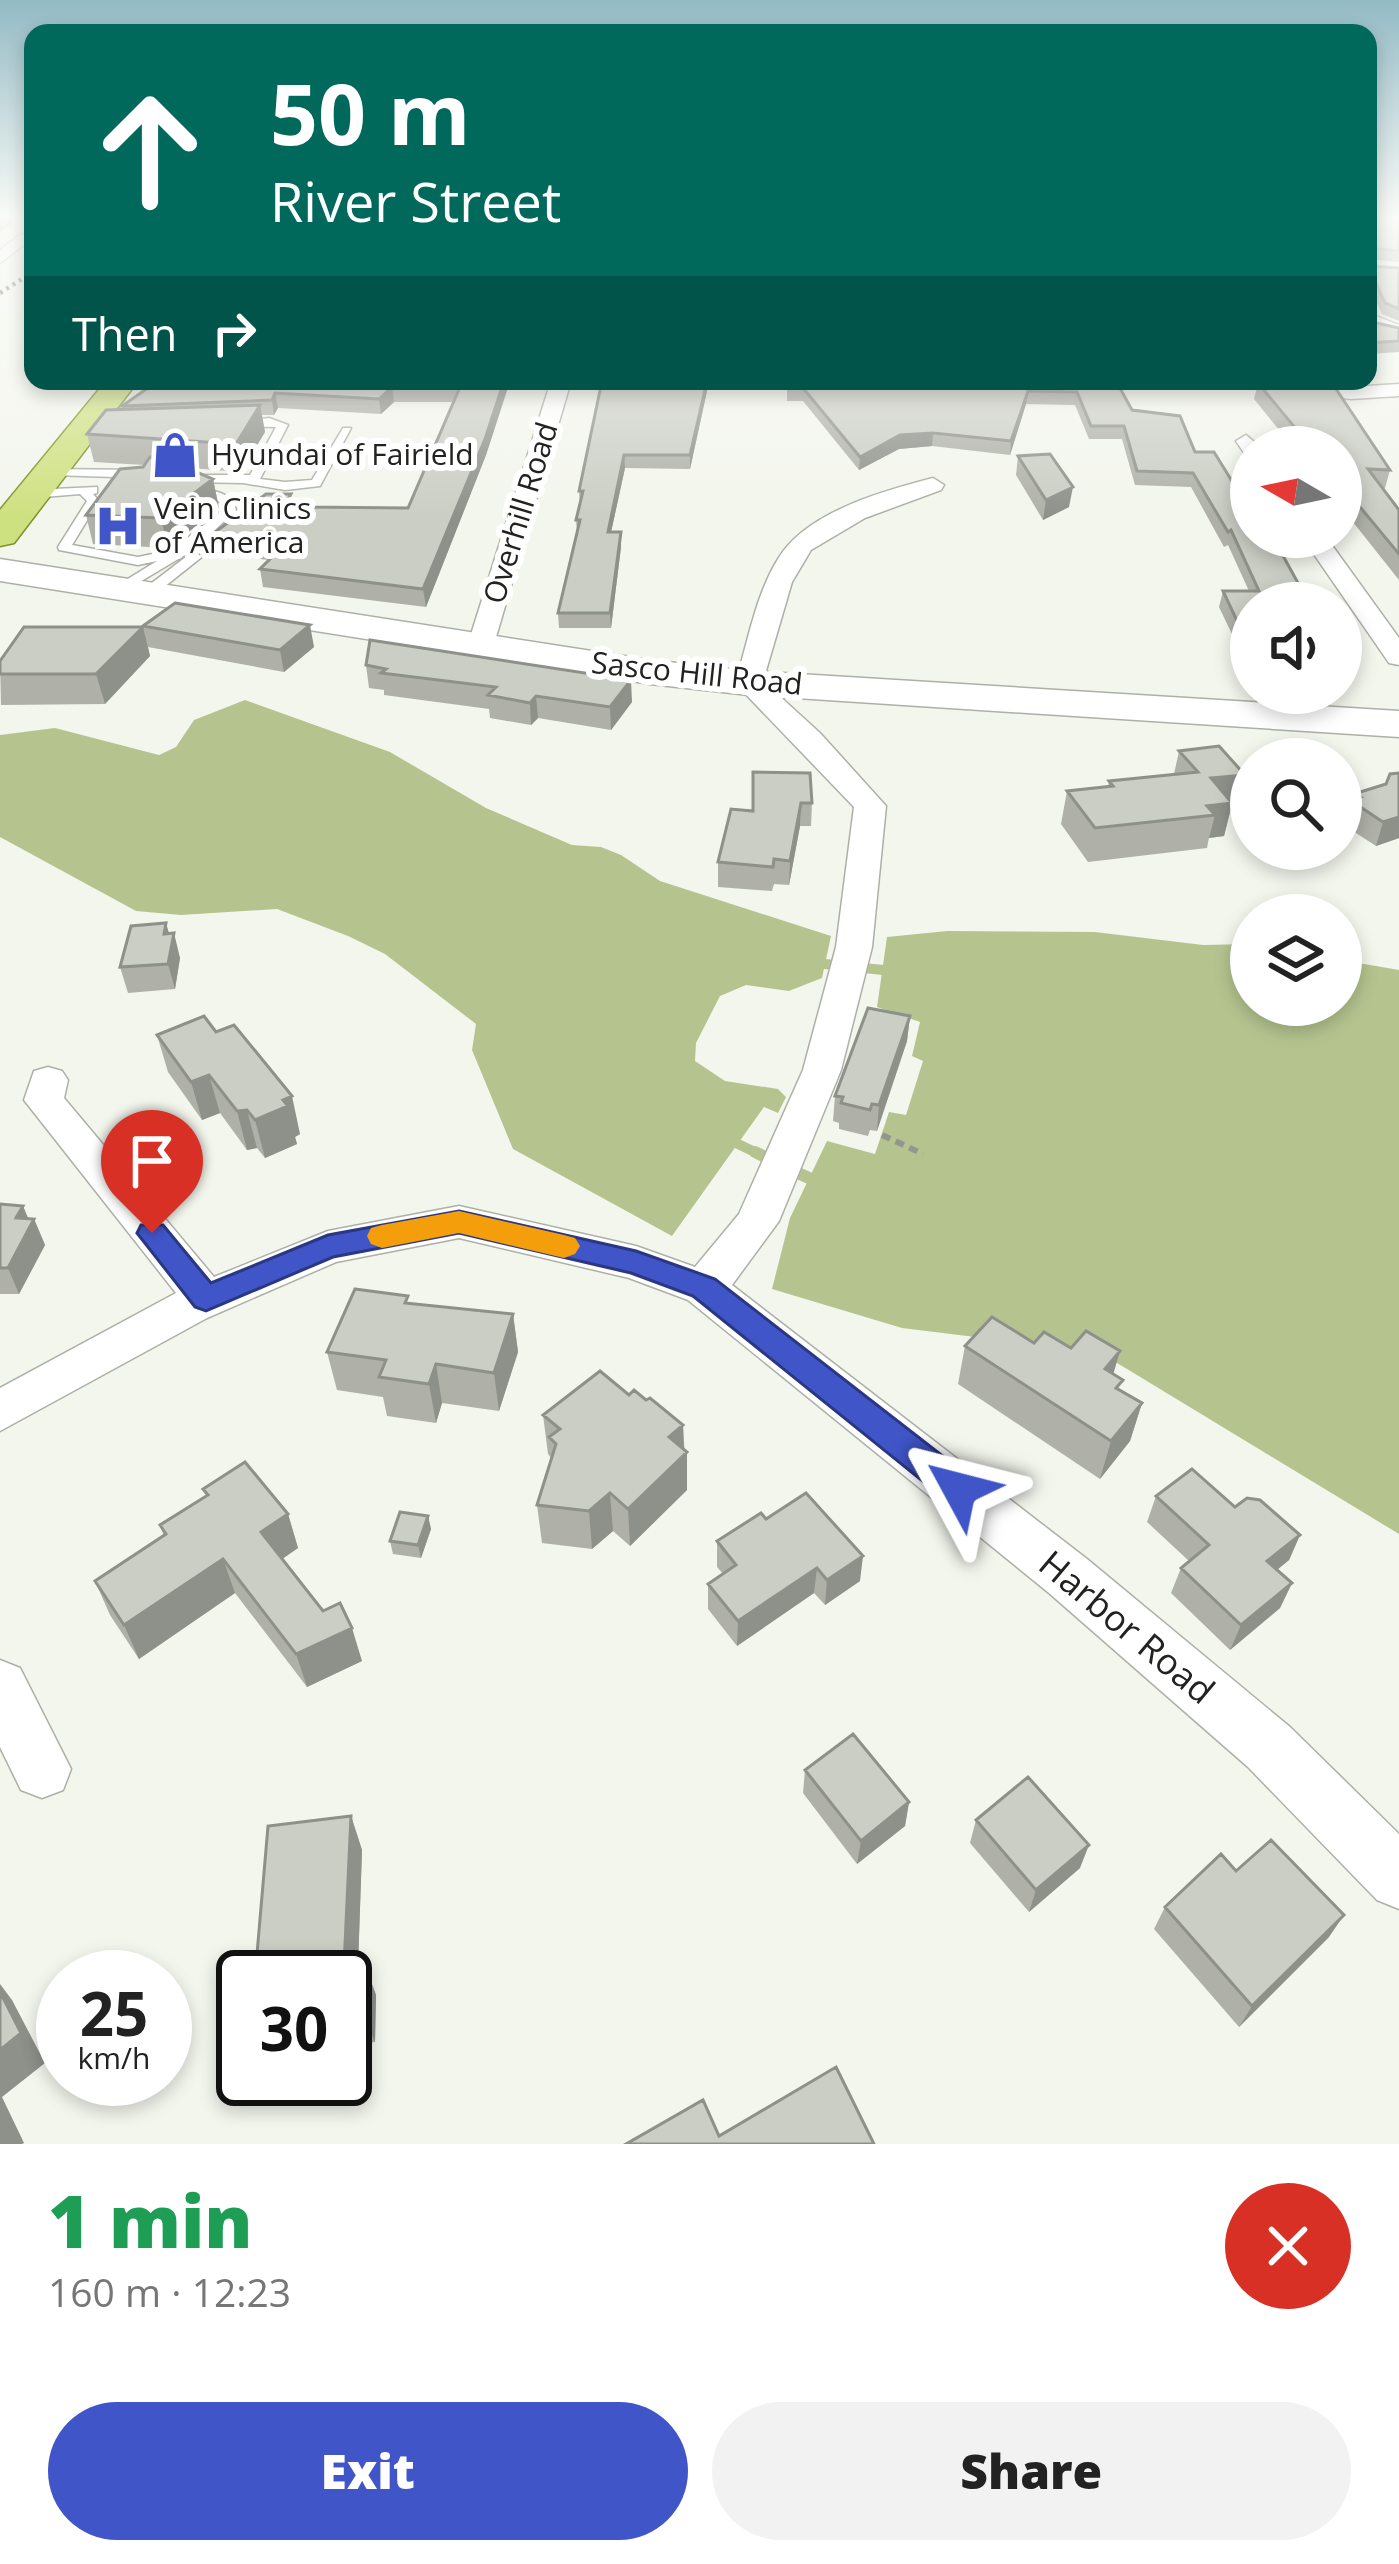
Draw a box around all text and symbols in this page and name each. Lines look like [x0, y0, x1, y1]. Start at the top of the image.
text: 50 m [270, 55, 470, 170]
icon: ahead [72, 72, 228, 228]
text: River Street [270, 164, 561, 238]
icon: right [201, 300, 267, 366]
text: Then [72, 303, 177, 364]
street label: Overhill Road [472, 417, 567, 608]
north arrow [1230, 426, 1362, 558]
map controls [1230, 426, 1362, 1026]
shop icon: Hyundai of Fairield [150, 430, 200, 480]
place label: Hyundai of Fairield [211, 433, 474, 474]
place label: Vein Clinics of America [154, 487, 311, 562]
hospital icon: Vein Clinics of America [93, 501, 143, 551]
button: sound [1230, 582, 1362, 714]
street label: Sasco Hill Road [590, 641, 805, 704]
button: search [1230, 738, 1362, 870]
button: layers [1230, 894, 1362, 1026]
pin [101, 1110, 203, 1233]
icon: arrive [119, 1128, 185, 1194]
position arrow [896, 1426, 1022, 1552]
street label: Harbor Road [1029, 1539, 1225, 1714]
speed limit sign: 30 [216, 1950, 372, 2106]
text: 25 [80, 1972, 148, 2054]
text: km/h [78, 2037, 150, 2078]
text: 1 min [48, 2171, 253, 2269]
button: close [1225, 2183, 1351, 2309]
text: 160 m · 12:23 [48, 2265, 291, 2318]
button: Exit [48, 2402, 688, 2540]
button: Share [712, 2402, 1351, 2540]

